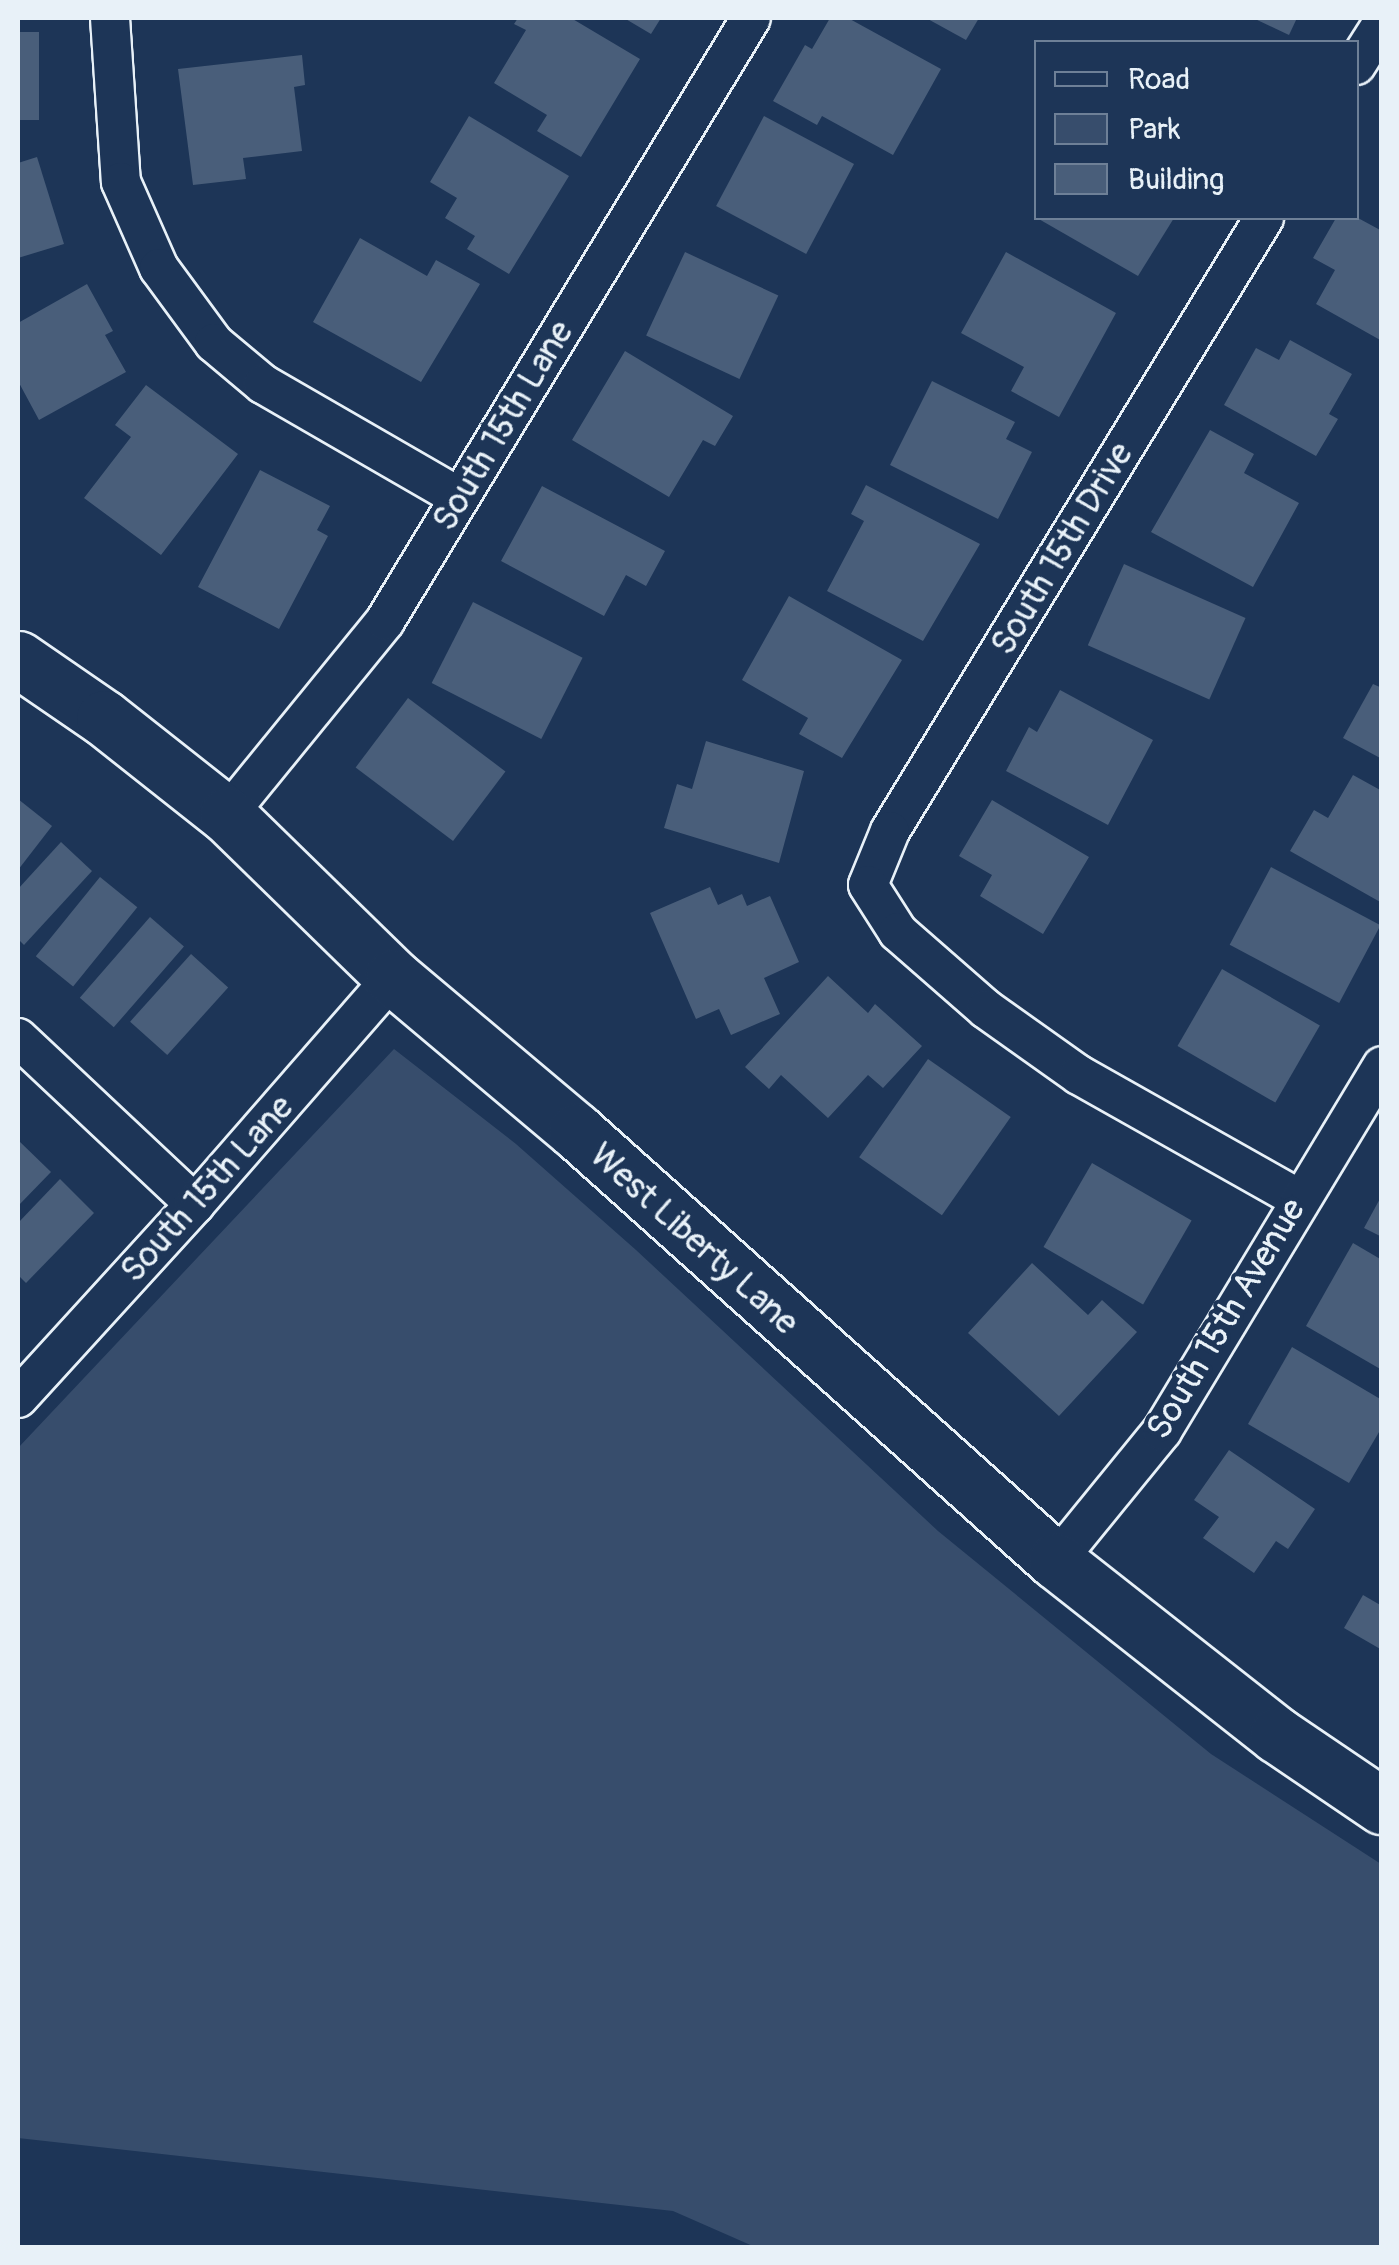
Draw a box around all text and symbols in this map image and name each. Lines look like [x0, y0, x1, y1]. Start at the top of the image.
legend [1034, 40, 1359, 220]
text: Road [1128, 61, 1190, 98]
text: Park [1128, 111, 1181, 148]
text: Building [1128, 161, 1224, 198]
street label: South 15th Lane [424, 313, 582, 539]
street label: South 15th Drive [982, 435, 1142, 663]
street label: South 15th Lane [112, 1087, 302, 1291]
street label: West Liberty Lane [581, 1134, 807, 1344]
street label: South 15th Avenue [1138, 1191, 1314, 1447]

